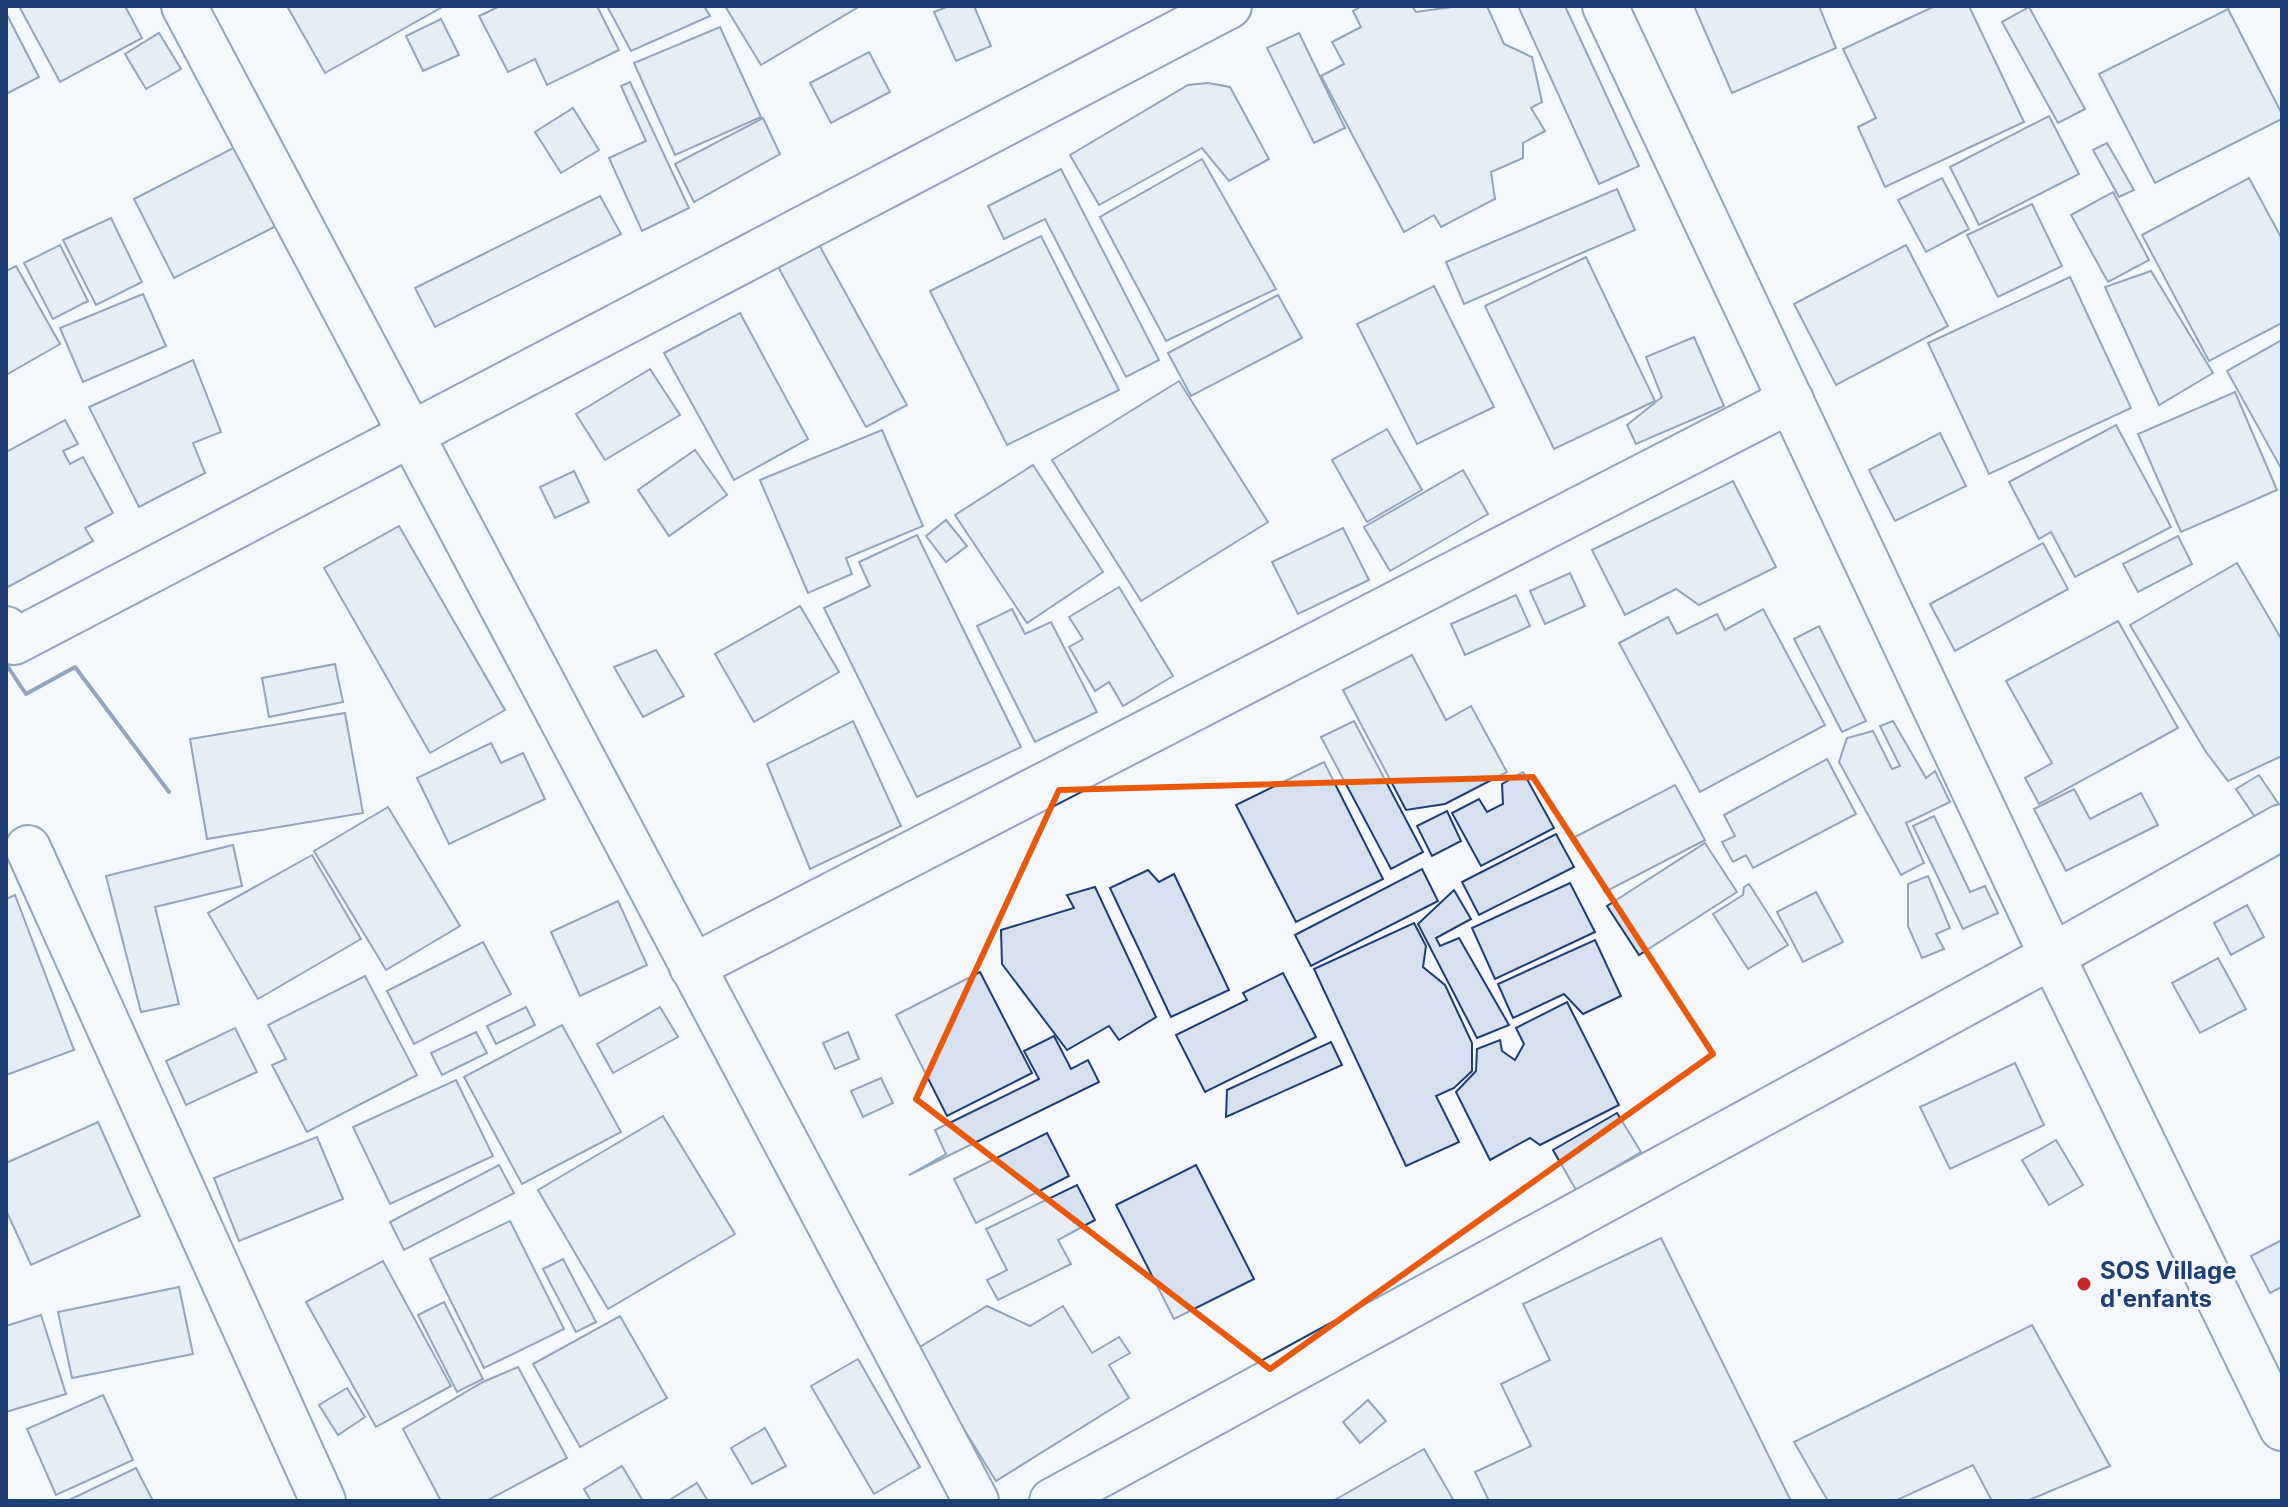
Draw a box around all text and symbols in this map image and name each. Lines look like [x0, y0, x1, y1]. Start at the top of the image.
place label: SOS Village d'enfants [2100, 1256, 2236, 1313]
marker: SOS Village d'enfants [2075, 1275, 2093, 1293]

